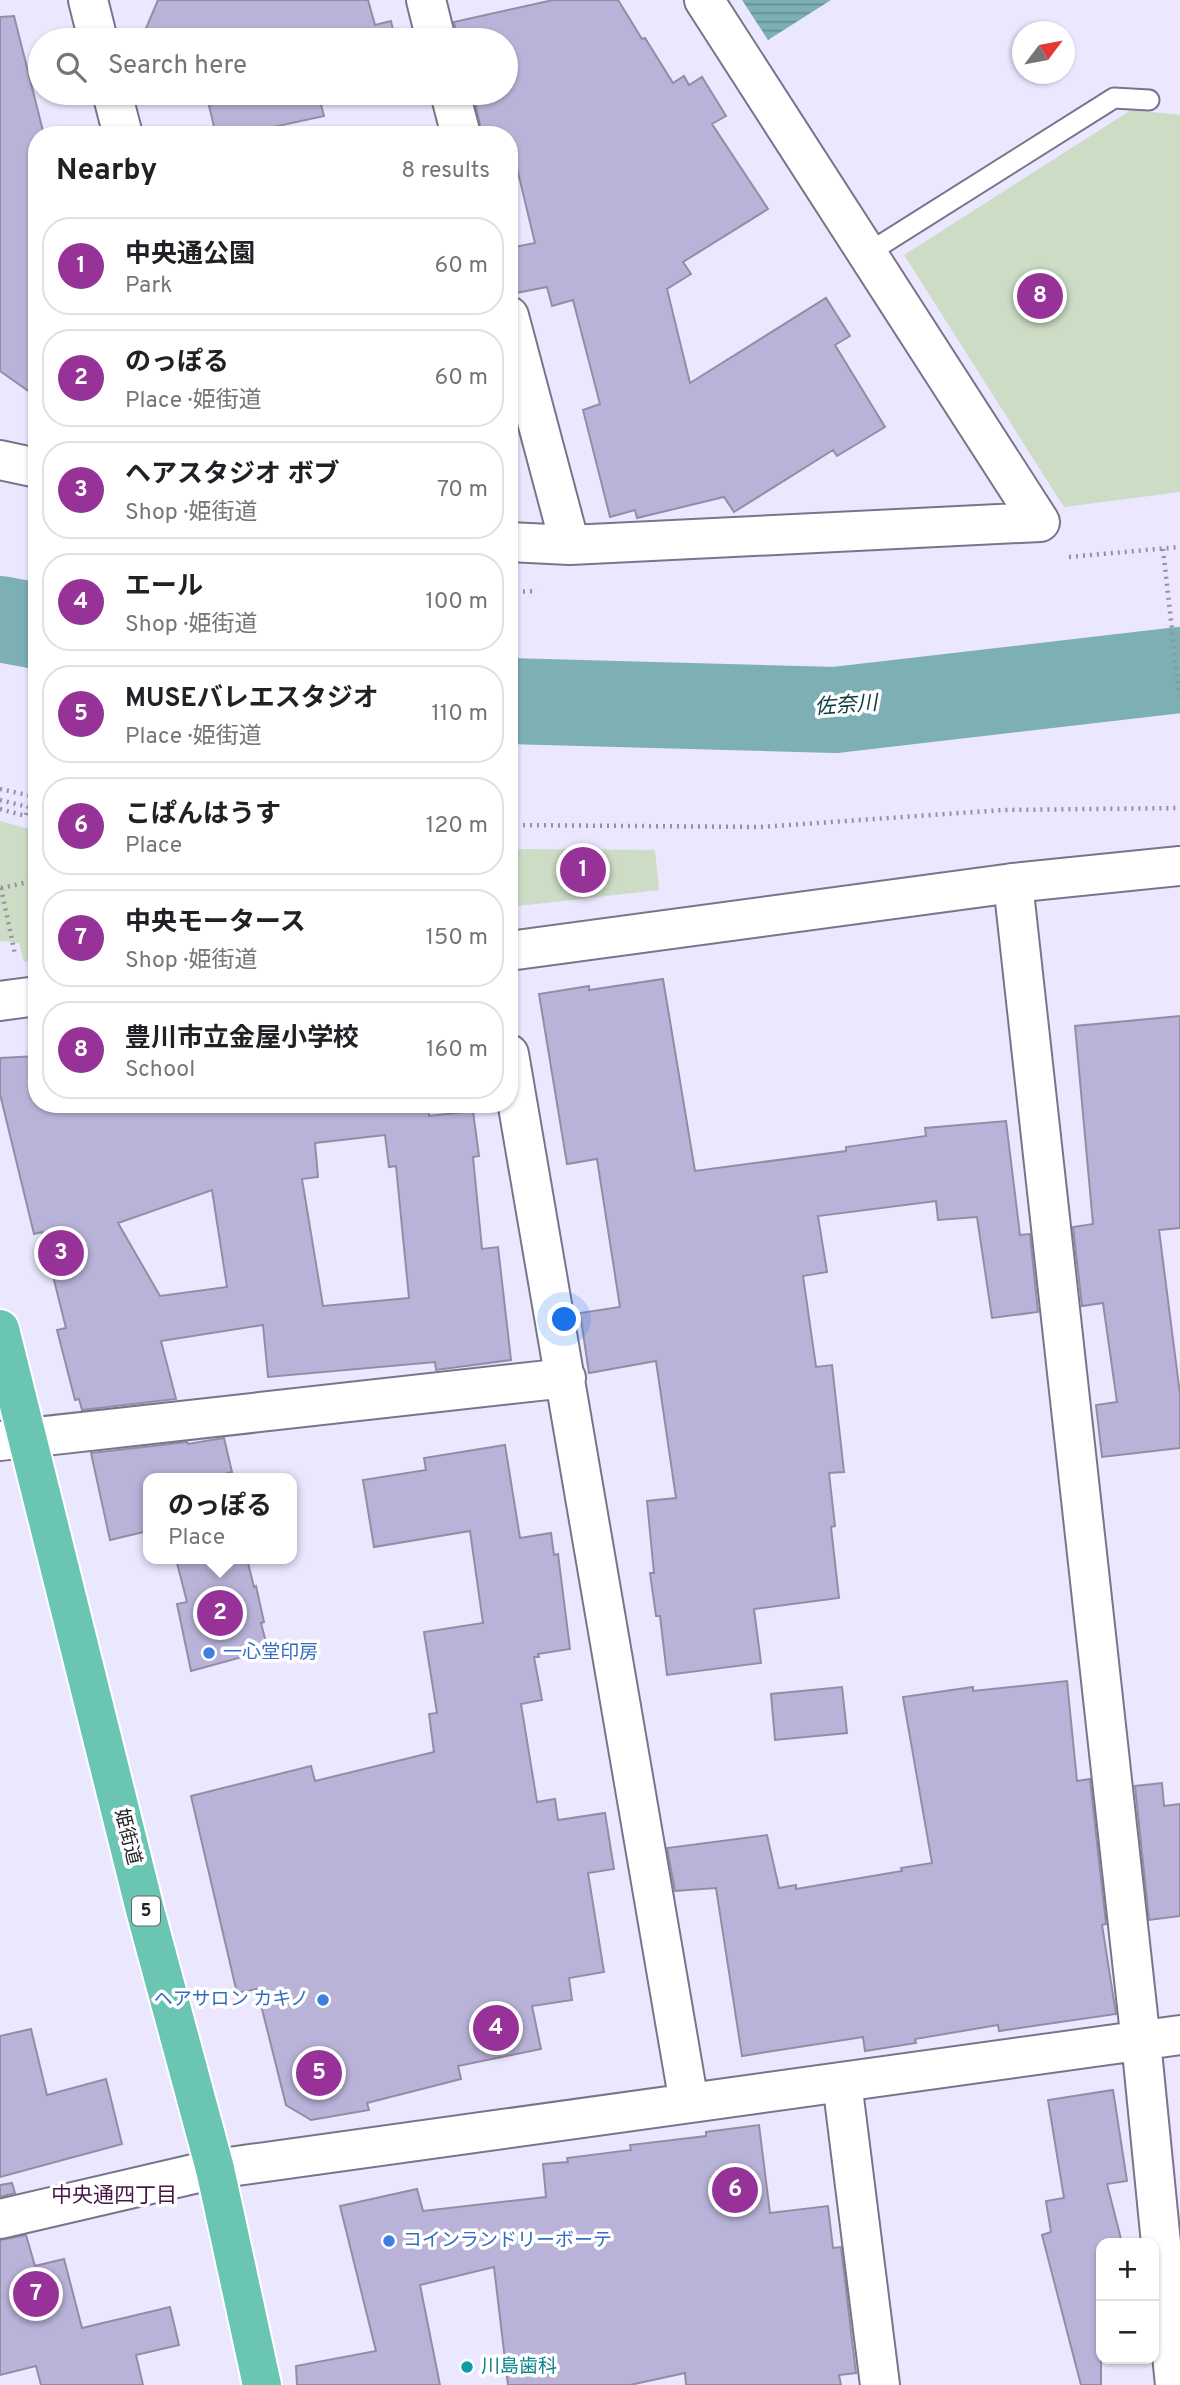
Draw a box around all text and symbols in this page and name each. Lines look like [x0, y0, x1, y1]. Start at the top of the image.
north arrow [1012, 21, 1075, 84]
search box [28, 28, 518, 105]
icon: search [52, 48, 90, 86]
text: Search here [108, 50, 247, 83]
text: Nearby [56, 153, 157, 190]
text: 8 results [401, 157, 490, 186]
text: 中央通公園 [125, 239, 255, 272]
text: 1 [76, 252, 86, 281]
text: 60 m [435, 252, 488, 281]
pin: 8 [1017, 270, 1063, 322]
text: Park [125, 272, 172, 301]
text: のっぽる [125, 347, 229, 380]
text: 2 [74, 364, 88, 393]
text: 60 m [435, 364, 488, 393]
text: Place · 姫街道 [125, 387, 262, 416]
text: ヘアスタジオ ボブ [125, 459, 340, 492]
text: 3 [74, 476, 88, 505]
text: 70 m [437, 476, 488, 505]
text: Shop · 姫街道 [125, 499, 258, 528]
text: エール [125, 571, 203, 604]
text: 4 [74, 588, 88, 617]
text: 100 m [425, 588, 488, 617]
text: Shop · 姫街道 [125, 611, 258, 640]
text: MUSEバレエスタジオ [125, 683, 379, 716]
water label: 佐奈川 [814, 690, 880, 722]
text: 5 [74, 700, 88, 729]
text: 110 m [431, 700, 488, 729]
text: Place · 姫街道 [125, 723, 262, 752]
text: こぱんはうす [125, 799, 281, 832]
text: 6 [74, 812, 88, 841]
text: 120 m [426, 812, 488, 841]
text: Place [125, 832, 182, 861]
pin: 1 [560, 844, 606, 896]
text: 中央モータース [125, 907, 306, 940]
text: 7 [75, 924, 87, 953]
text: 150 m [426, 924, 488, 953]
text: Shop · 姫街道 [125, 947, 258, 976]
text: 豊川市立金屋小学校 [125, 1023, 359, 1056]
text: 8 [74, 1036, 88, 1065]
text: 160 m [426, 1036, 488, 1065]
text: School [125, 1056, 195, 1085]
pin: 3 [38, 1227, 84, 1279]
your location [547, 1302, 581, 1336]
popup [143, 1473, 297, 1564]
text: のっぽる [168, 1491, 272, 1524]
text: Place [168, 1524, 225, 1553]
pin: 2 [197, 1587, 243, 1639]
place label: 一心堂印房 [223, 1641, 318, 1665]
marker: 一心堂印房 [201, 1645, 217, 1661]
street label: 姫街道 [108, 1806, 146, 1868]
road number: 5 [132, 1896, 160, 1926]
place label: ヘアサロン カキノ [154, 1988, 309, 2012]
marker: ヘアサロン カキノ [315, 1992, 331, 2008]
pin: 4 [473, 2002, 519, 2054]
pin: 5 [296, 2047, 342, 2099]
pin: 6 [712, 2164, 758, 2216]
district label: 中央通四丁目 [51, 2183, 177, 2210]
place label: コインランドリーボーテ [403, 2229, 612, 2253]
marker: コインランドリーボーテ [381, 2233, 397, 2249]
map controls [1096, 2238, 1159, 2364]
button: + [1096, 2238, 1159, 2301]
pin: 7 [13, 2268, 59, 2320]
button: − [1096, 2301, 1159, 2364]
place label: 川島歯科 [481, 2355, 557, 2379]
marker: 川島歯科 [459, 2359, 475, 2375]

